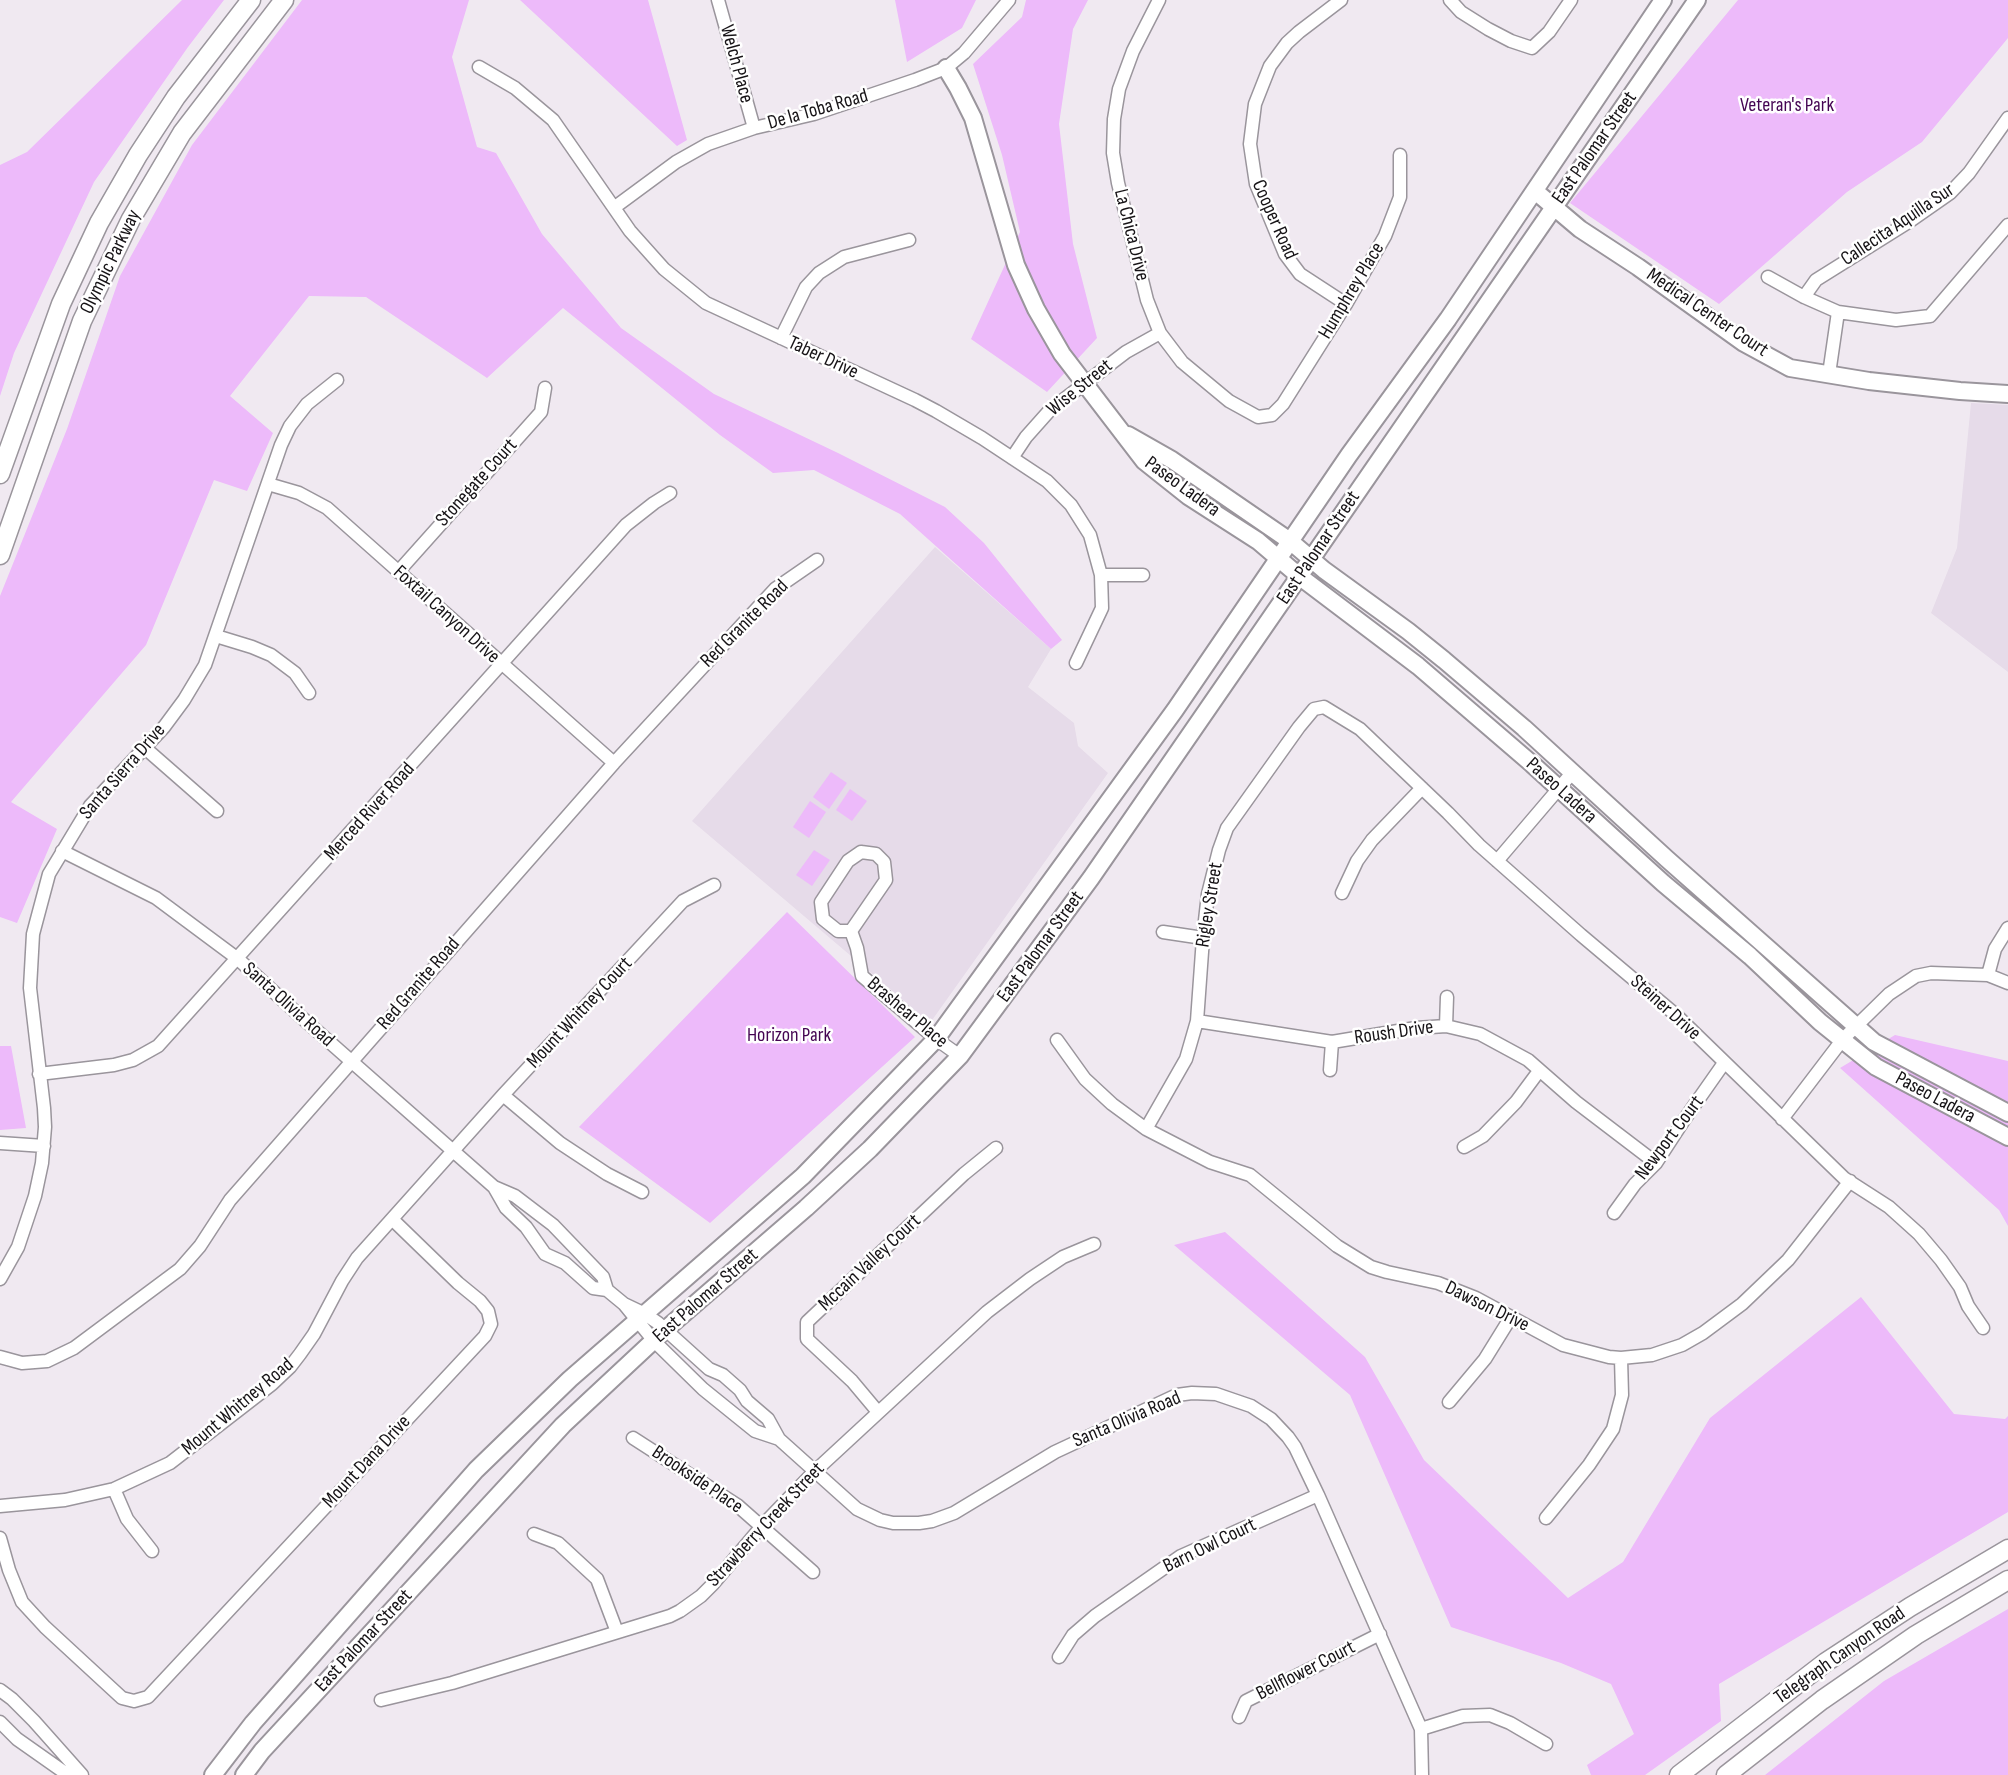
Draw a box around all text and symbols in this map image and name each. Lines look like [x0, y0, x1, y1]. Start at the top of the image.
street label: Welch Place [714, 22, 758, 106]
street label: De la Toba Road [765, 84, 871, 136]
street label: East Palomar Street [1547, 87, 1643, 209]
park label: Veteran's Park [1740, 94, 1834, 118]
street label: Cooper Road [1246, 176, 1302, 264]
street label: Callecita Aquilla Sur [1837, 178, 1959, 272]
street label: La Chica Drive [1108, 187, 1154, 283]
street label: Olympic Parkway [75, 206, 147, 318]
street label: Humphrey Place [1314, 238, 1390, 344]
street label: Medical Center Court [1642, 263, 1772, 363]
street label: Taber Drive [784, 331, 862, 385]
street label: Wise Street [1042, 354, 1118, 422]
street label: Stonegate Court [431, 434, 523, 532]
street label: Paseo Ladera [1140, 452, 1224, 522]
street label: East Palomar Street [1272, 487, 1366, 609]
street label: Foxtail Canyon Drive [388, 561, 504, 669]
street label: Red Granite Road [696, 575, 794, 673]
street label: Santa Sierra Drive [75, 719, 171, 825]
street label: Paseo Ladera [1521, 753, 1601, 829]
street label: Merced River Road [320, 758, 420, 866]
street label: Rigley Street [1191, 861, 1229, 949]
street label: East Palomar Street [993, 887, 1089, 1007]
street label: Red Granite Road [372, 933, 466, 1035]
street label: Mount Whitney Court [522, 952, 638, 1074]
street label: Santa Olivia Road [237, 958, 339, 1052]
street label: Steiner Drive [1625, 970, 1705, 1046]
street label: Brashear Place [862, 972, 952, 1054]
street label: Roush Drive [1353, 1016, 1435, 1050]
park label: Horizon Park [747, 1024, 831, 1048]
street label: Paseo Ladera [1891, 1067, 1979, 1129]
street label: Newport Court [1630, 1091, 1710, 1185]
street label: Mccain Valley Court [814, 1209, 926, 1317]
street label: East Palomar Street [648, 1244, 764, 1348]
street label: Dawson Drive [1441, 1276, 1533, 1338]
street label: Mount Whitney Road [177, 1353, 299, 1461]
street label: Santa Olivia Road [1069, 1386, 1185, 1454]
street label: Mount Dana Drive [318, 1411, 416, 1513]
street label: Brookside Place [647, 1441, 747, 1519]
street label: Strawberry Creek Street [702, 1458, 830, 1592]
street label: Barn Owl Court [1160, 1513, 1260, 1579]
street label: East Palomar Street [310, 1585, 418, 1697]
street label: Telegraph Canyon Road [1770, 1602, 1910, 1710]
street label: Bellflower Court [1253, 1636, 1359, 1706]

